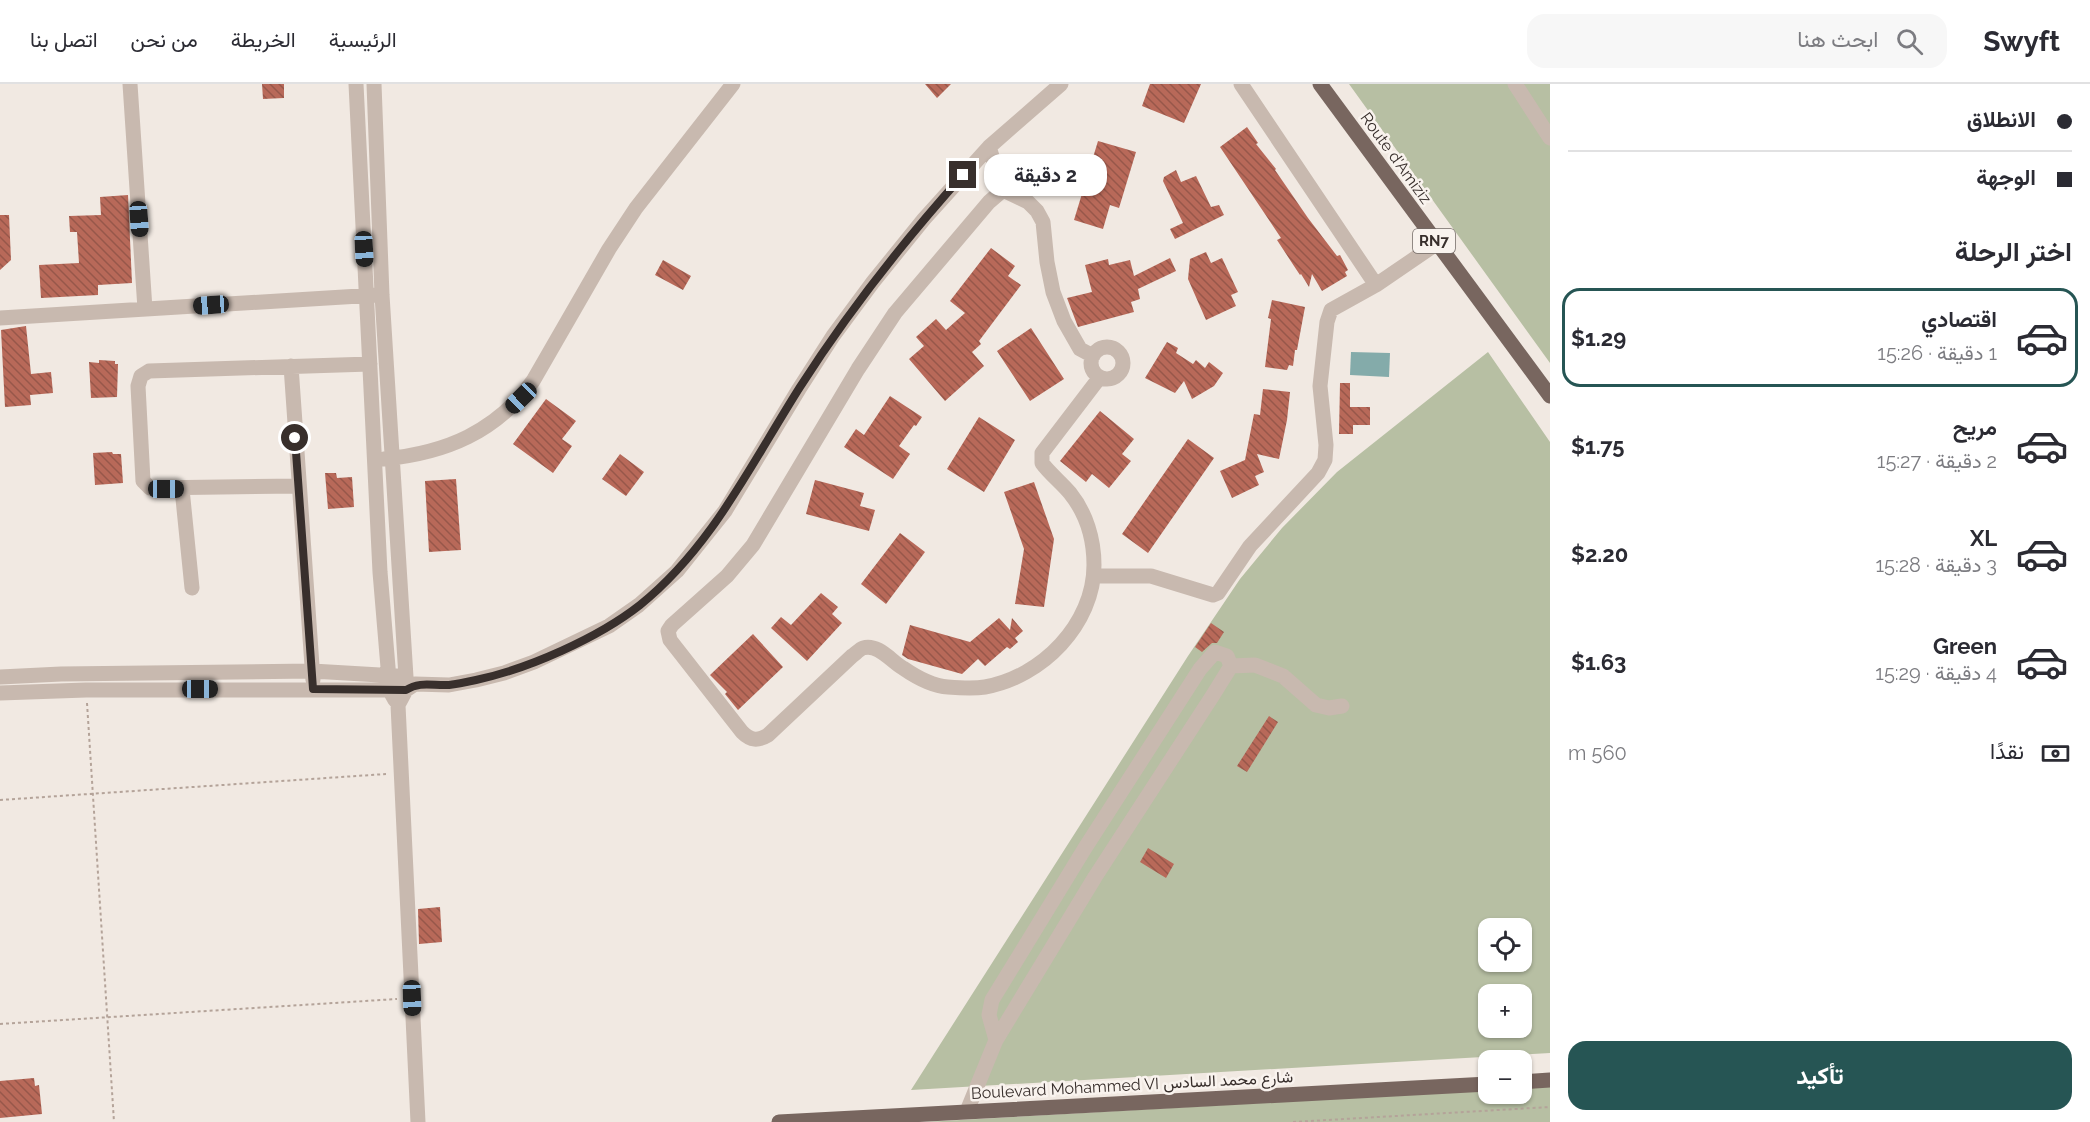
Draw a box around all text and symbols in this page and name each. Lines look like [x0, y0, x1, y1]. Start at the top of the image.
search box [1527, 14, 1947, 68]
icon: search [1893, 25, 1926, 58]
text: Swyft [1983, 25, 2060, 58]
text: ابحث هنا [1797, 26, 1878, 52]
text: اتصل بنا [30, 27, 98, 52]
text: من نحن [131, 27, 198, 52]
text: الخريطة [231, 27, 296, 52]
text: الرئيسية [329, 27, 397, 52]
text: الانطلاق [1967, 106, 2036, 132]
street label: Route d'Amiziz [1357, 109, 1436, 207]
callout: 2 دقيقة [984, 154, 1107, 196]
route end [949, 161, 976, 188]
text: 2 دقيقة [1014, 163, 1077, 187]
text: الوجهة [1976, 164, 2036, 190]
car [129, 200, 149, 238]
road number: RN7 [1413, 229, 1455, 253]
car [354, 231, 374, 267]
text: اختر الرحلة [1955, 236, 2072, 267]
car [192, 295, 230, 315]
text: اقتصادي [1921, 306, 1997, 332]
icon: car [2015, 311, 2069, 365]
text: $1.29 [1571, 325, 1626, 351]
text: 1 دقيقة · 15:26 [1877, 341, 1997, 365]
car [502, 379, 540, 417]
text: مريح [1953, 414, 1997, 440]
icon: car [2015, 419, 2069, 473]
route start [281, 424, 308, 451]
text: $1.75 [1571, 433, 1625, 459]
text: 2 دقيقة · 15:27 [1877, 449, 1997, 473]
car [148, 480, 184, 498]
text: XL [1970, 525, 1997, 551]
icon: car [2015, 527, 2069, 581]
text: $2.20 [1571, 541, 1628, 567]
text: 3 دقيقة · 15:28 [1875, 553, 1997, 577]
text: Green [1933, 633, 1997, 659]
icon: car [2015, 635, 2069, 689]
text: $1.63 [1571, 649, 1626, 675]
text: 4 دقيقة · 15:29 [1875, 661, 1997, 685]
car [182, 680, 218, 698]
icon: cash [2039, 737, 2072, 770]
text: نقدًا [1990, 738, 2024, 764]
text: 560 m [1568, 741, 1627, 765]
map controls [1478, 918, 1532, 1104]
button: locate [1478, 918, 1532, 972]
car [402, 980, 422, 1016]
button: + [1478, 984, 1532, 1038]
button: تأكيد [1568, 1041, 2072, 1110]
button: − [1478, 1050, 1532, 1104]
street label: Boulevard Mohammed VI شارع محمد السادس [971, 1067, 1294, 1105]

